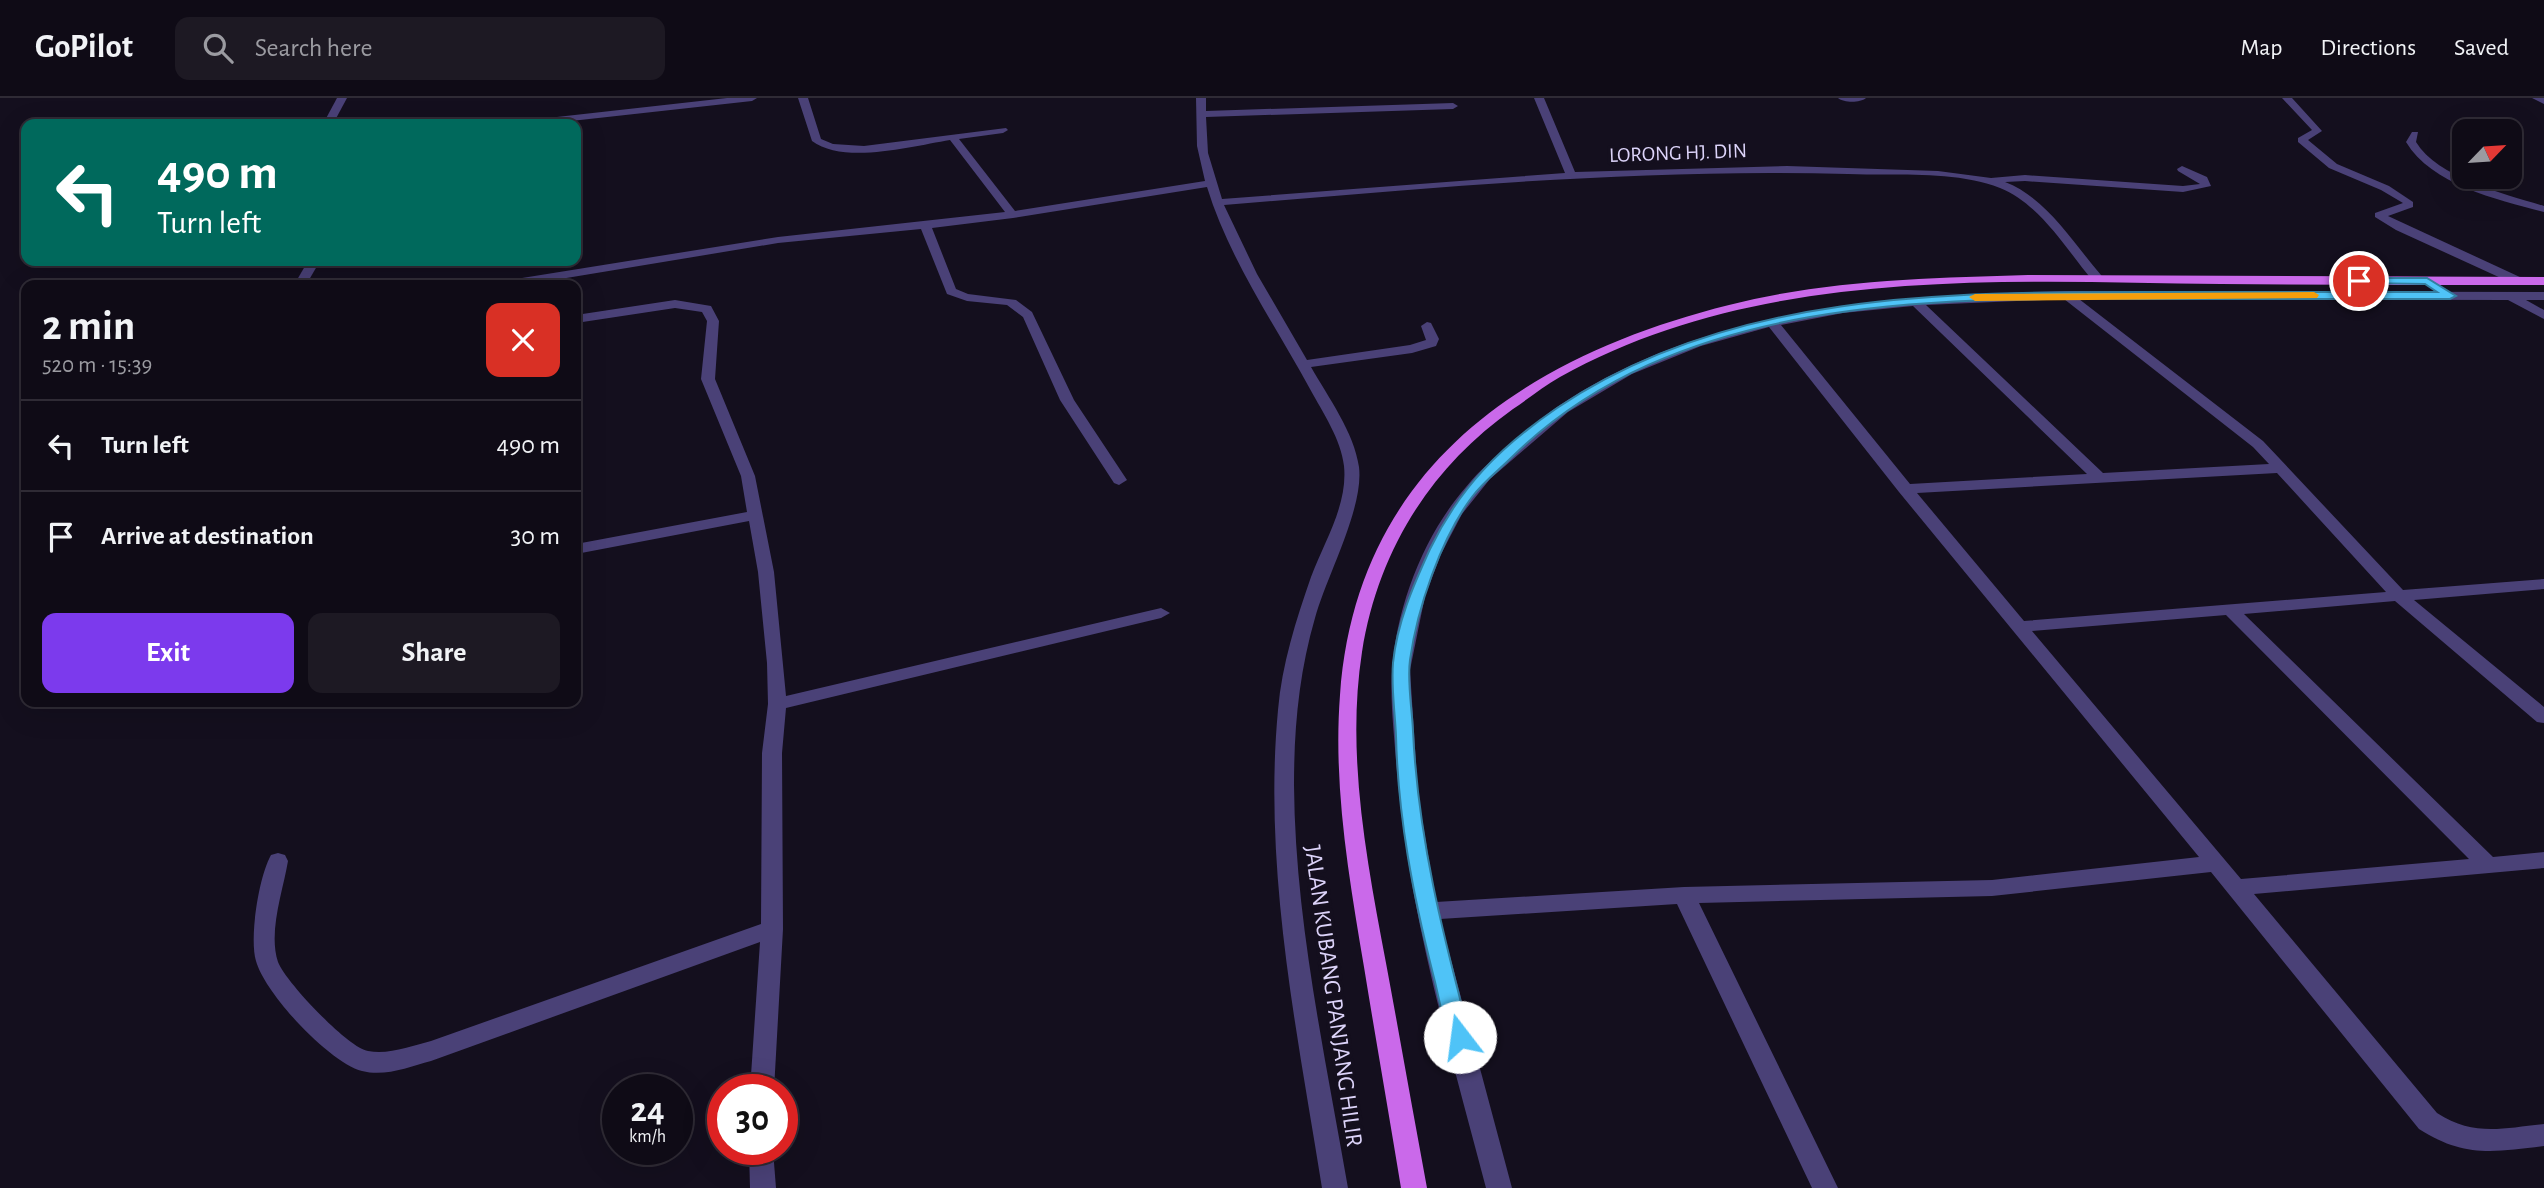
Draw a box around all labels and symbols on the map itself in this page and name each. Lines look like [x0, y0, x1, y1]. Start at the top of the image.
north arrow [2452, 119, 2522, 189]
street label: LORONG HJ. DIN [1609, 140, 1747, 166]
pin [2329, 251, 2389, 311]
street label: JALAN KUBANG PANJANG HILIR [1300, 844, 1366, 1148]
position arrow [1423, 1000, 1497, 1074]
speed limit sign: 30 [707, 1074, 798, 1165]

